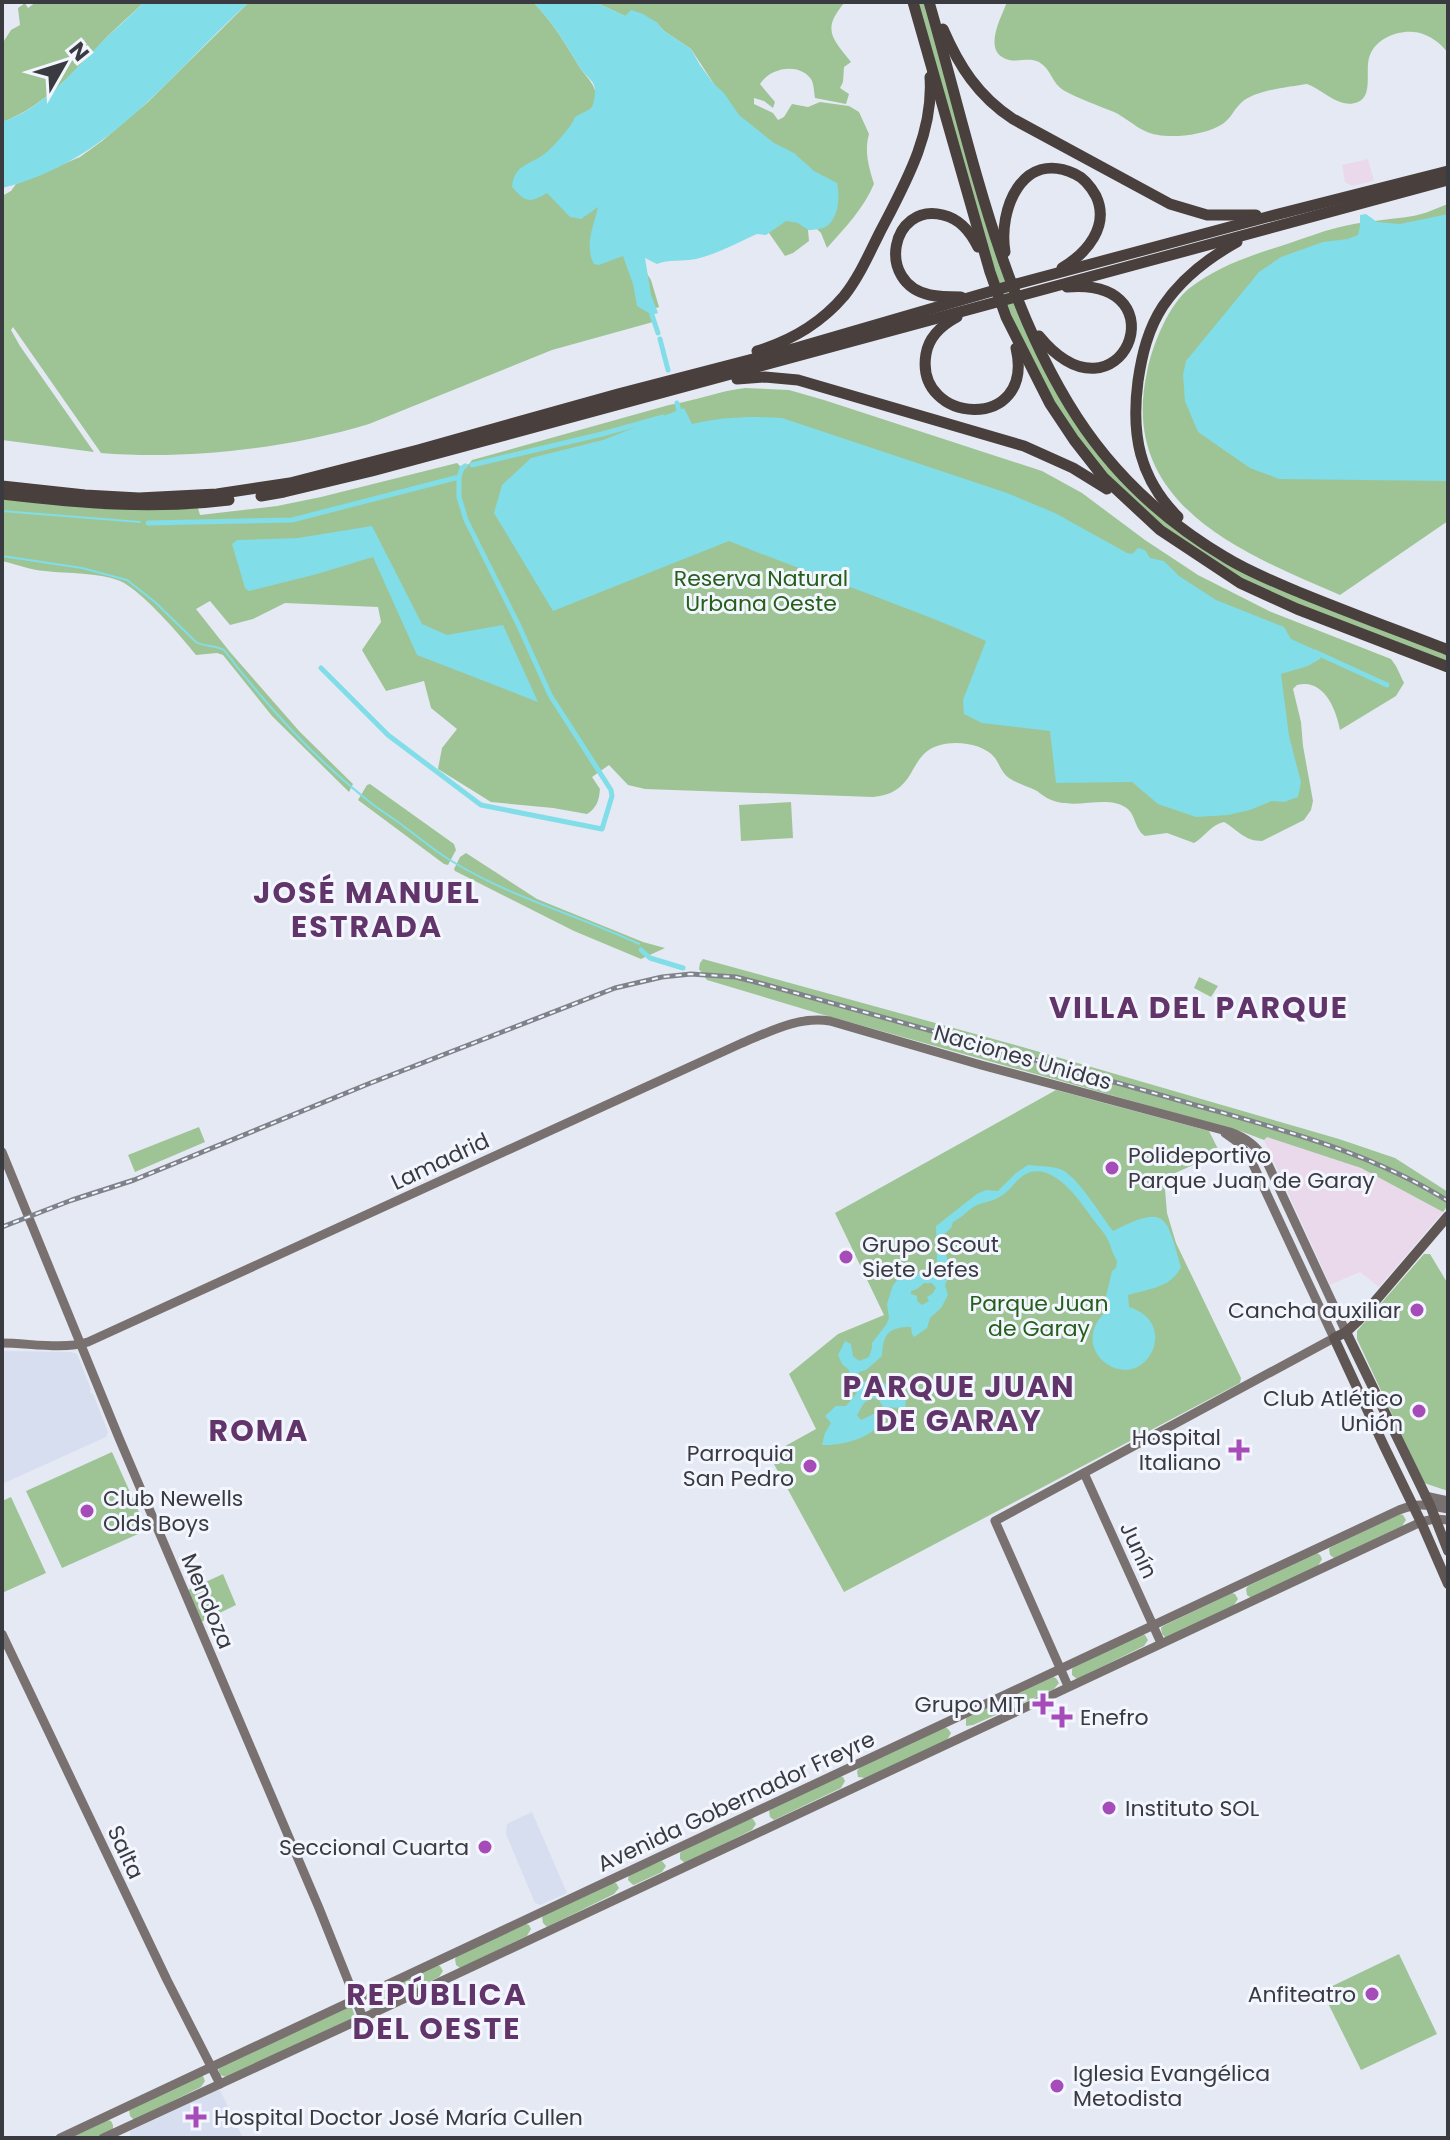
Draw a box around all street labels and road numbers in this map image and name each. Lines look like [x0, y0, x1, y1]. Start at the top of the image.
street label: Naciones Unidas [930, 1017, 1115, 1098]
street label: Lamadrid [386, 1125, 494, 1198]
street label: Junín [1112, 1517, 1165, 1584]
street label: Mendoza [174, 1549, 241, 1654]
street label: Avenida Gobernador Freyre [592, 1723, 880, 1880]
street label: Salta [100, 1820, 151, 1884]

